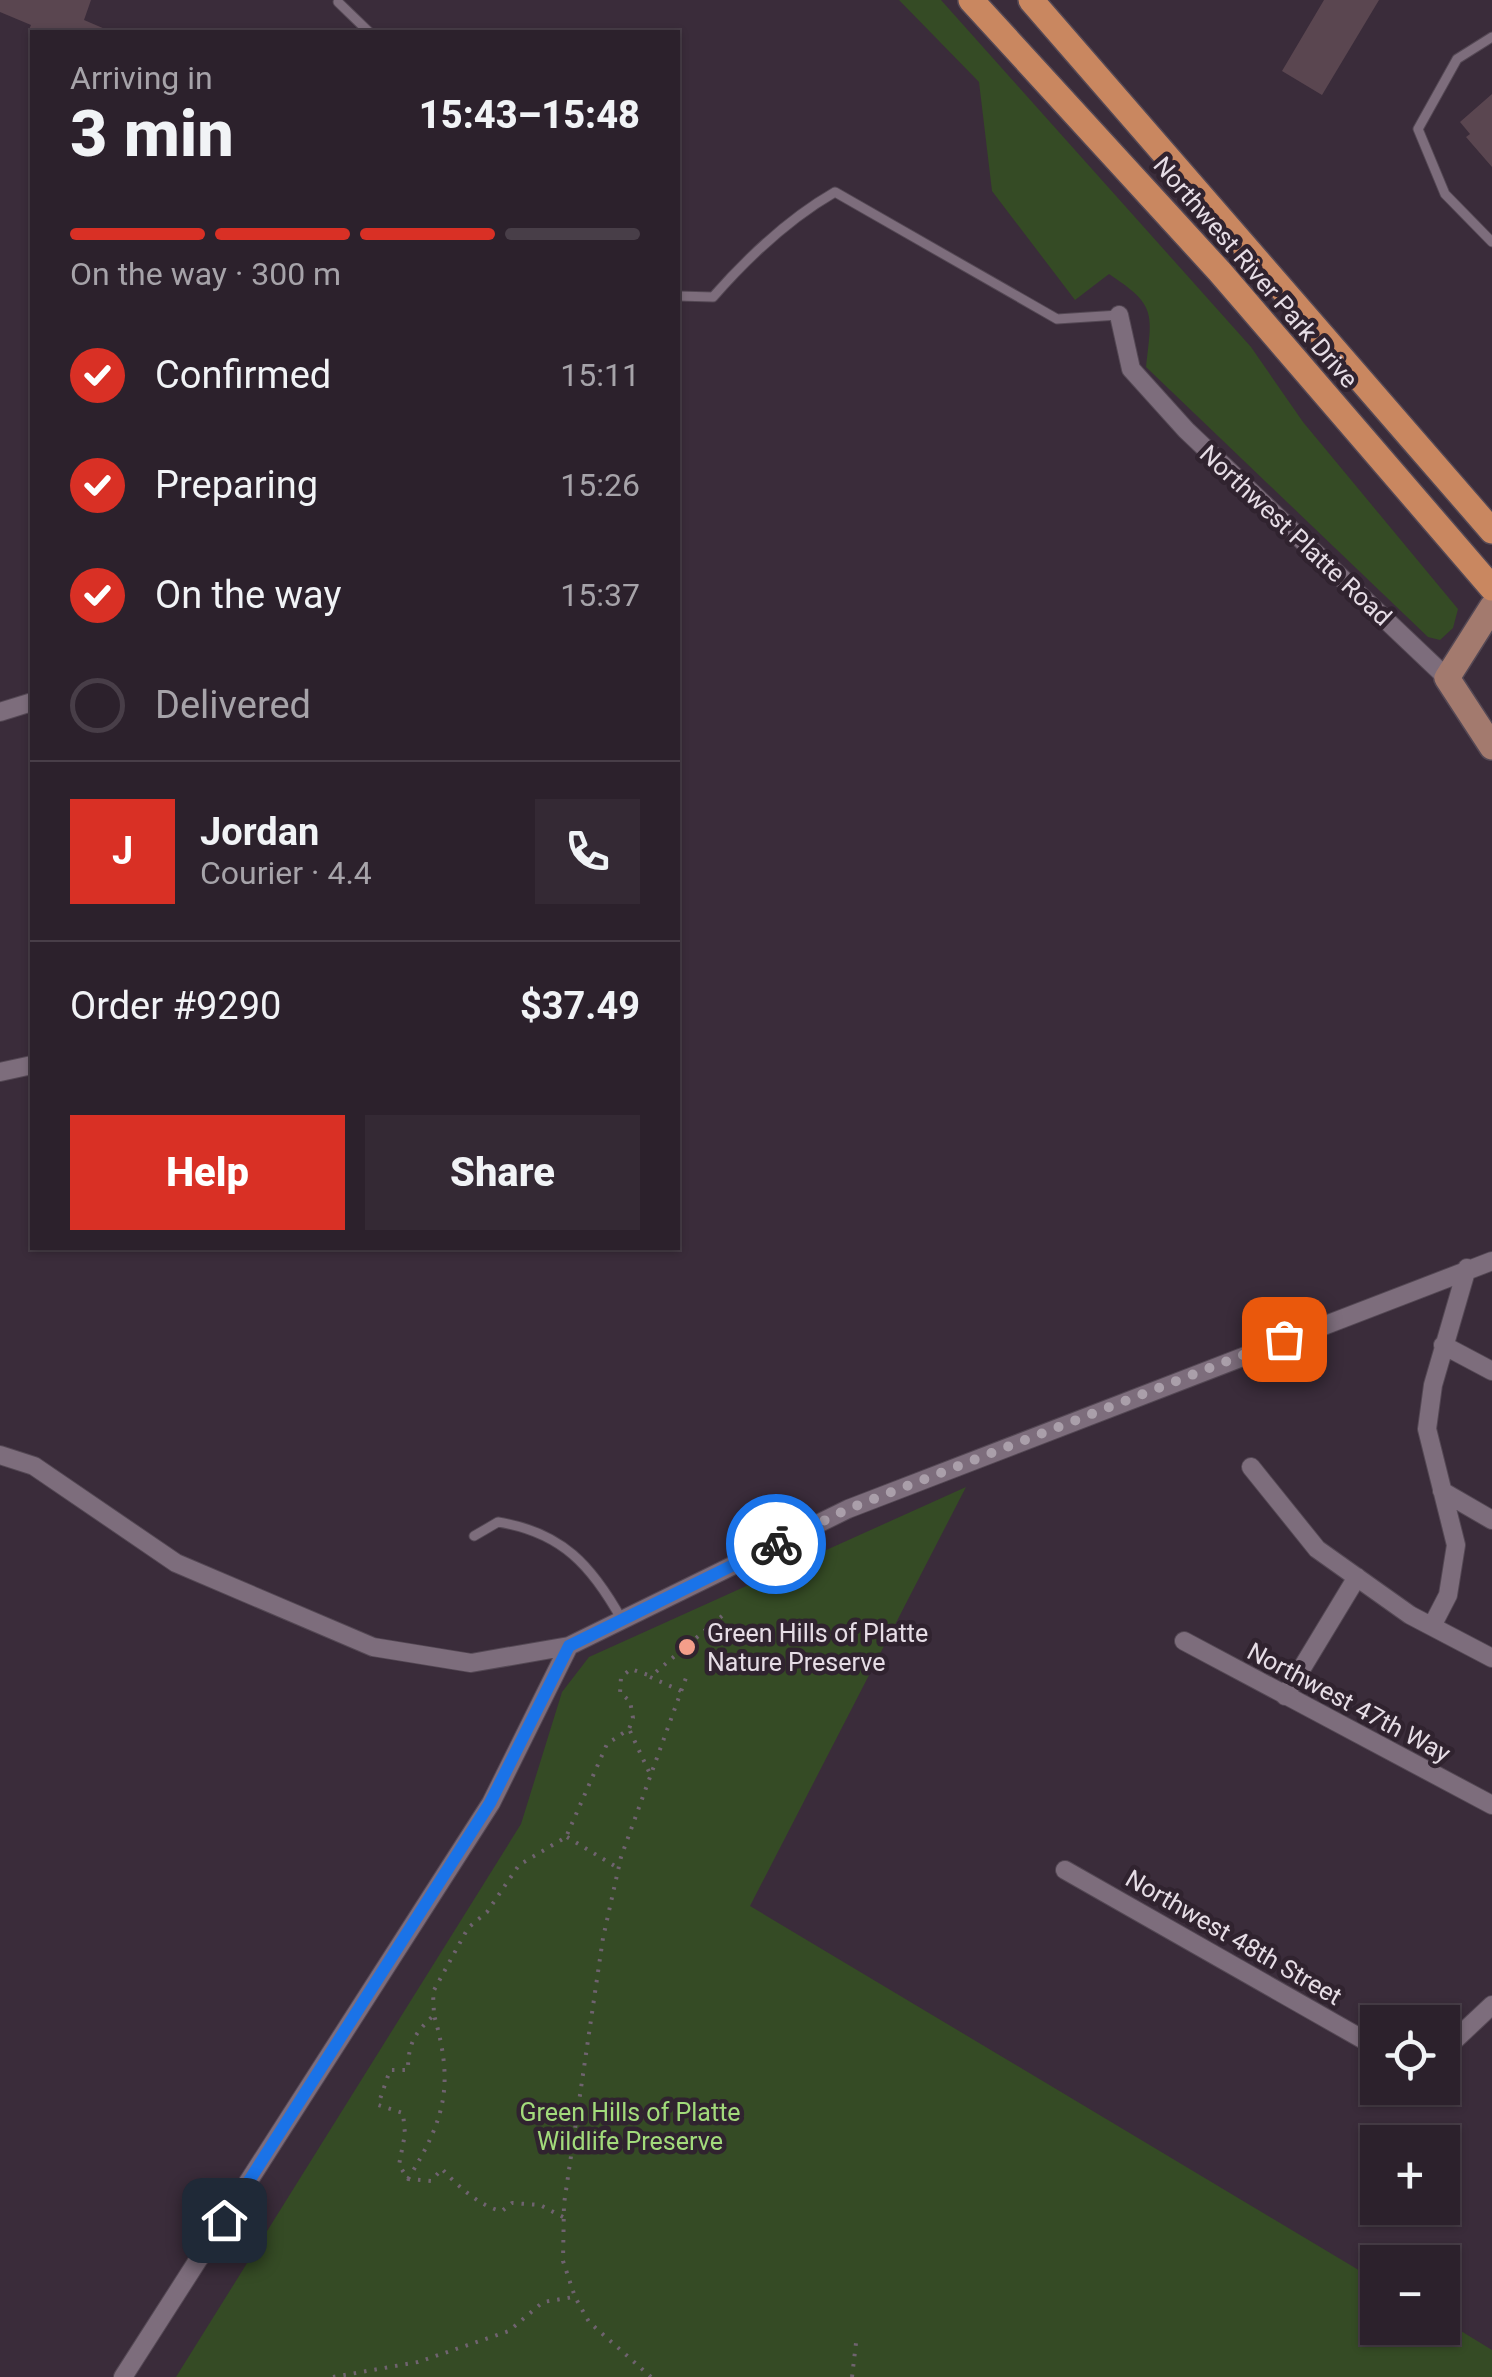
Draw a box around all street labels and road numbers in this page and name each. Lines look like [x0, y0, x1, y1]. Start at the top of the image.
street label: Northwest River Park Drive [1147, 151, 1364, 394]
street label: Northwest Platte Road [1194, 439, 1397, 632]
street label: Northwest 47th Way [1242, 1637, 1455, 1768]
street label: Northwest 48th Street [1121, 1864, 1347, 2011]

